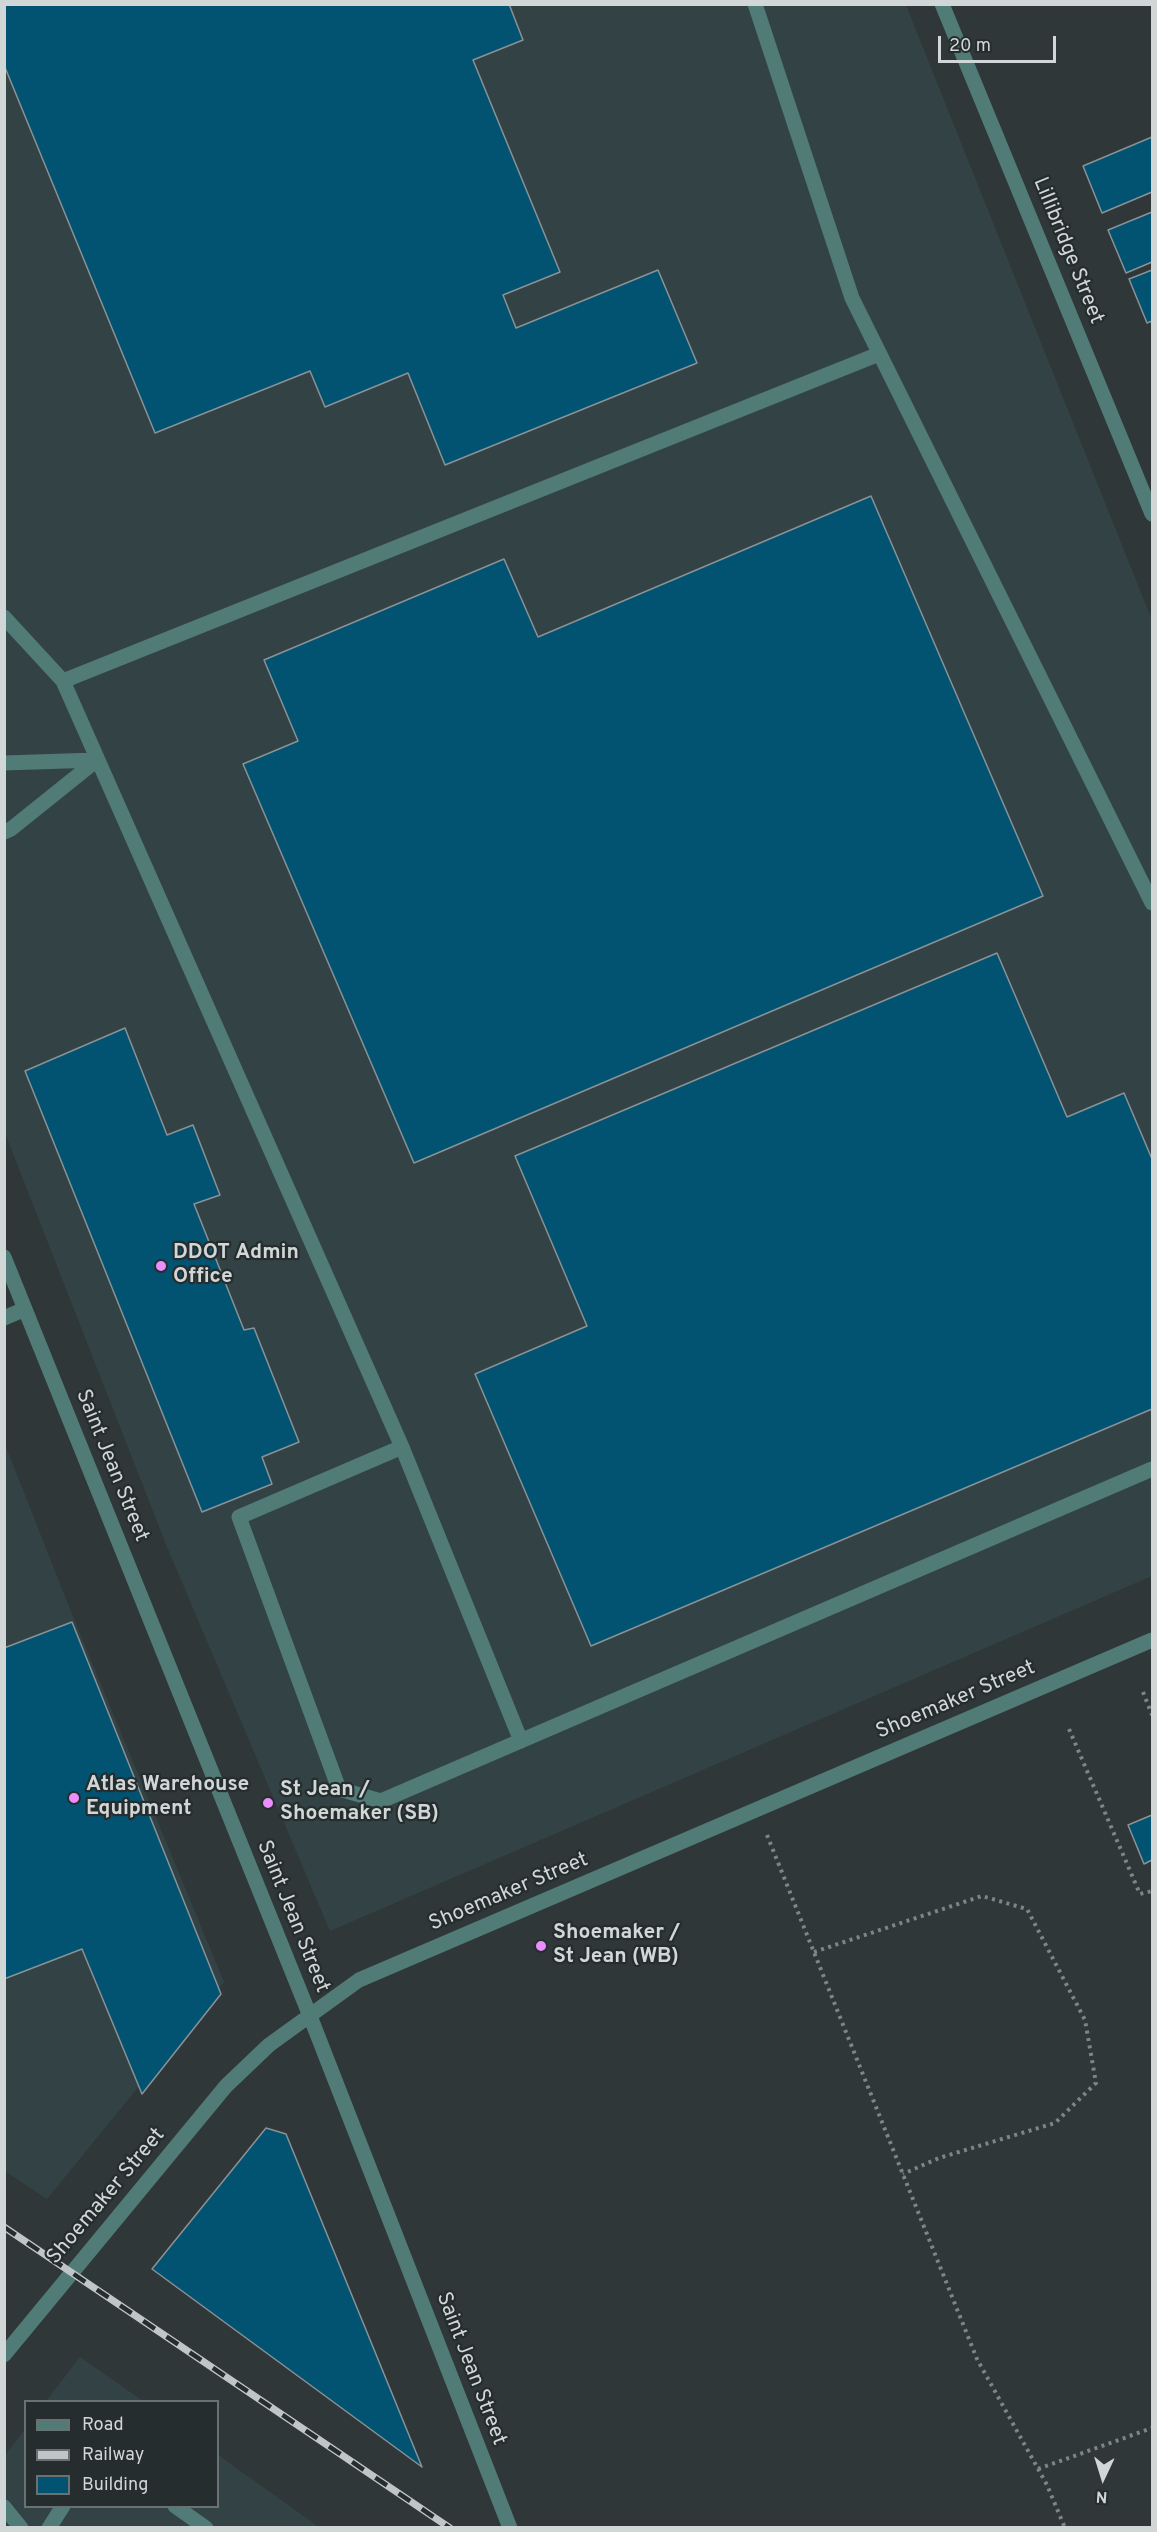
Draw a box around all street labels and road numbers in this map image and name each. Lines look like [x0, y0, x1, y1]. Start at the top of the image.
street label: Lillibridge Street [1026, 174, 1108, 328]
street label: Saint Jean Street [69, 1386, 153, 1546]
street label: Shoemaker Street [873, 1656, 1039, 1746]
street label: Saint Jean Street [250, 1837, 334, 1997]
street label: Shoemaker Street [426, 1848, 592, 1938]
street label: Shoemaker Street [43, 2124, 171, 2270]
street label: Saint Jean Street [429, 2289, 511, 2449]

